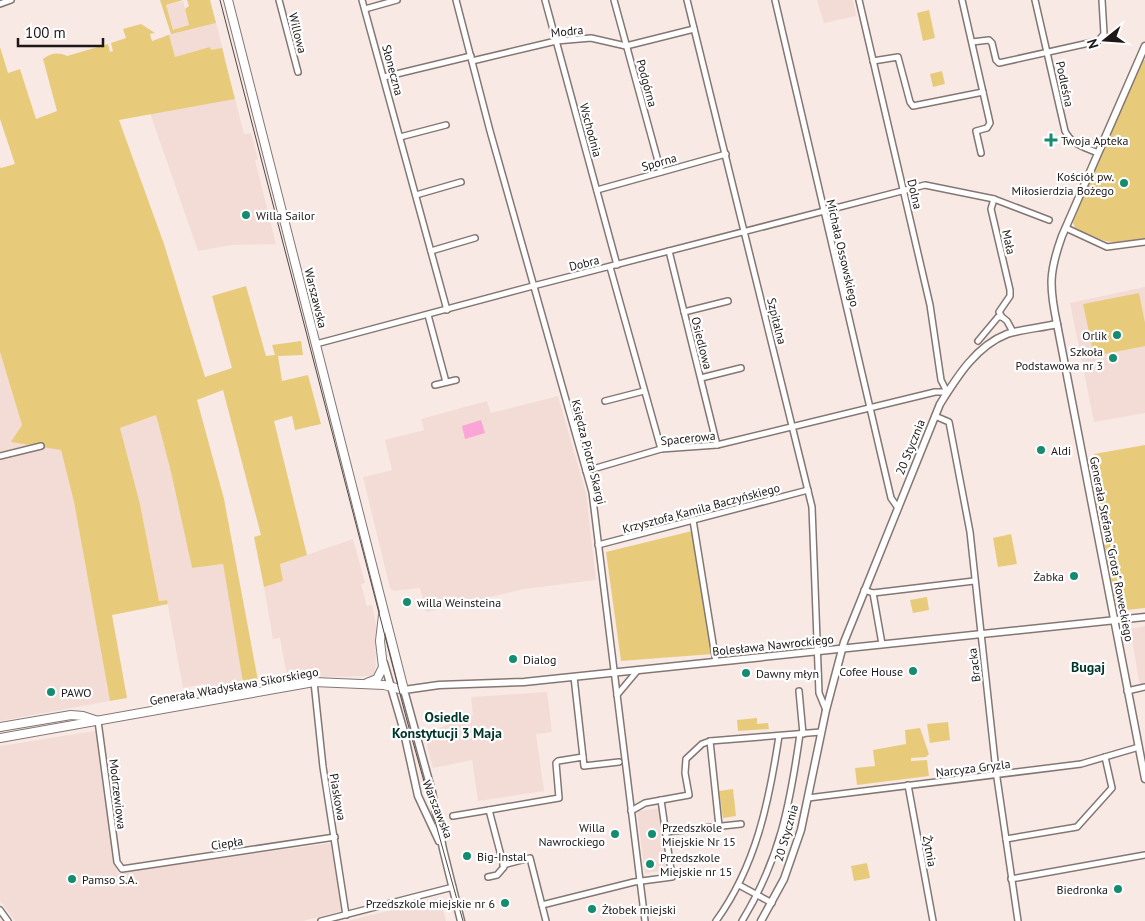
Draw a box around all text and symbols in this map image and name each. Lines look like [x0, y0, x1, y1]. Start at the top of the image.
street label: Willowa [286, 11, 310, 55]
scale bar [18, 15, 102, 47]
north arrow [1080, 15, 1130, 65]
street label: Modra [550, 22, 584, 40]
text: 100 m [25, 23, 66, 42]
text: N [1083, 37, 1103, 51]
street label: Słoneczna [379, 43, 407, 97]
street label: Podgórna [633, 58, 661, 108]
street label: Podleśna [1053, 60, 1077, 108]
street label: Wschodnia [577, 101, 605, 159]
place label: Twoja Apteka [1061, 133, 1129, 148]
marker: Twoja Apteka [1045, 134, 1057, 146]
street label: Sporna [640, 150, 678, 174]
place label: Kościół pw. Miłosierdzia Bożego [1011, 169, 1114, 198]
marker: Kościół pw. Miłosierdzia Bożego [1118, 177, 1130, 189]
street label: Dolna [904, 178, 926, 210]
street label: Michała Ossowskiego [823, 198, 863, 308]
place label: Willa Sailor [256, 208, 315, 223]
marker: Willa Sailor [240, 209, 252, 221]
street label: Mała [999, 228, 1019, 256]
street label: Dobra [567, 252, 601, 274]
street label: Warszawska [301, 266, 331, 330]
street label: Szpitalna [764, 296, 790, 346]
street label: Osiedlowa [688, 315, 716, 371]
place label: Orlik [1082, 328, 1107, 343]
marker: Orlik [1111, 329, 1123, 341]
place label: Szkoła Podstawowa nr 3 [1015, 344, 1103, 373]
marker: Szkoła Podstawowa nr 3 [1107, 352, 1119, 364]
street label: Księdza Piotra Skargi [569, 398, 609, 506]
street label: 20 Stycznia [892, 417, 928, 477]
street label: Spacerowa [660, 428, 716, 448]
place label: Aldi [1051, 443, 1071, 458]
marker: Aldi [1035, 444, 1047, 456]
street label: Generała Stefana "Grota" Roweckiego [1087, 455, 1137, 643]
street label: Krzysztofa Kamila Baczyńskiego [621, 480, 781, 536]
place label: Żabka [1034, 569, 1064, 584]
marker: Żabka [1068, 570, 1080, 582]
place label: willa Weinsteina [417, 595, 501, 610]
marker: willa Weinsteina [401, 596, 413, 608]
street label: Bolesława Nawrockiego [711, 631, 835, 659]
street label: Bracka [964, 647, 984, 683]
place label: Dialog [523, 652, 556, 667]
marker: Dialog [507, 653, 519, 665]
district label: Bugaj [1071, 658, 1105, 676]
street label: Generała Władysława Sikorskiego [148, 664, 320, 708]
place label: Cofee House [839, 664, 903, 679]
marker: Cofee House [907, 665, 919, 677]
place label: Dawny młyn [756, 666, 819, 681]
marker: Dawny młyn [740, 667, 752, 679]
place label: PAWO [61, 685, 92, 700]
marker: PAWO [45, 686, 57, 698]
district label: Osiedle Konstytucji 3 Maja [392, 708, 502, 742]
street label: Narcyza Gryzla [935, 756, 1011, 780]
street label: Modrzewiowa [106, 758, 130, 830]
street label: Piaskowa [326, 772, 350, 822]
street label: Warszawska [420, 778, 456, 840]
street label: 20 Stycznia [771, 803, 801, 863]
place label: Willa Nawrockiego [538, 820, 605, 849]
place label: Przedszkole Miejskie Nr 15 [662, 820, 736, 849]
marker: Willa Nawrockiego [609, 828, 621, 840]
marker: Przedszkole Miejskie Nr 15 [646, 828, 658, 840]
street label: Ciepła [210, 833, 244, 853]
street label: Żytnia [920, 834, 940, 868]
place label: Big-Instal [477, 849, 527, 864]
marker: Big-Instal [461, 850, 473, 862]
place label: Przedszkole Miejskie nr 15 [660, 850, 732, 879]
marker: Przedszkole Miejskie nr 15 [644, 858, 656, 870]
place label: Pamso S.A. [82, 872, 138, 887]
marker: Pamso S.A. [66, 873, 78, 885]
place label: Biedronka [1056, 882, 1108, 897]
marker: Biedronka [1112, 883, 1124, 895]
place label: Przedszkole miejskie nr 6 [366, 896, 495, 911]
marker: Przedszkole miejskie nr 6 [499, 897, 511, 909]
place label: Żłobek miejski [602, 902, 676, 917]
marker: Żłobek miejski [586, 903, 598, 915]

